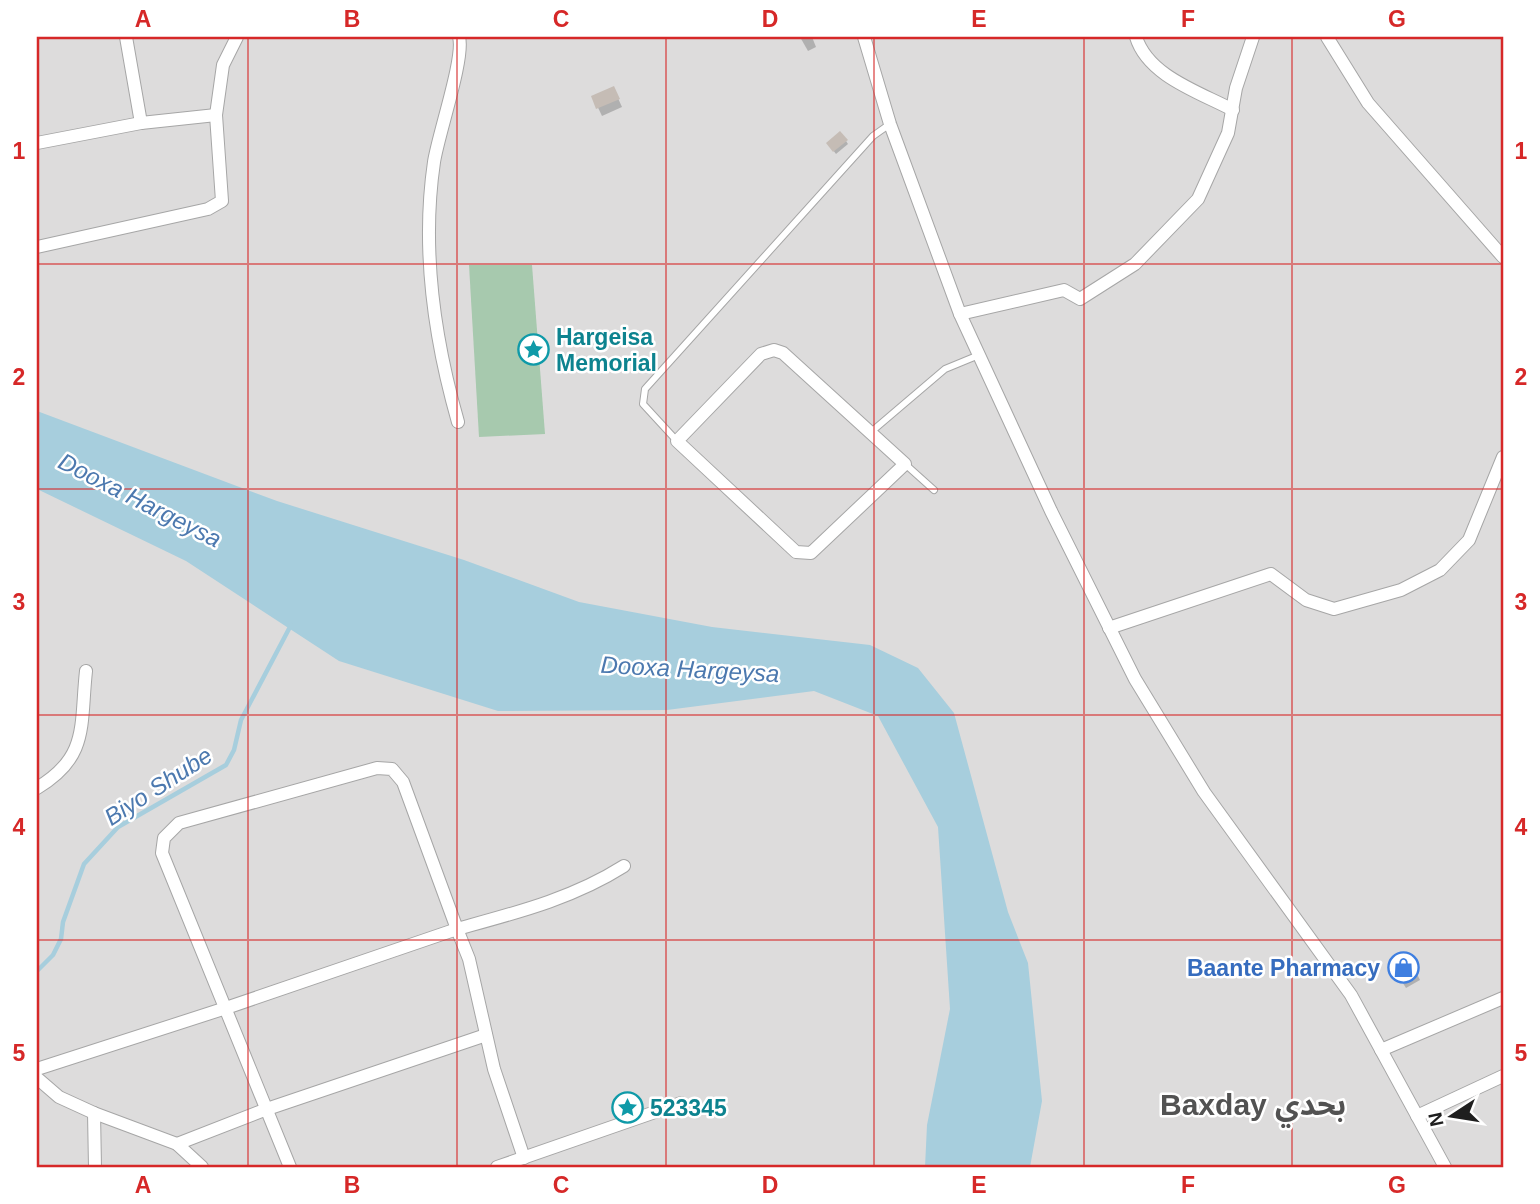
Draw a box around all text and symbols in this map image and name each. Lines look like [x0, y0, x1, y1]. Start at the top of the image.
text: A [135, 6, 151, 32]
text: B [344, 6, 360, 32]
text: C [553, 6, 569, 32]
text: D [762, 6, 778, 32]
text: E [971, 6, 987, 32]
text: F [1181, 6, 1195, 32]
text: G [1388, 6, 1406, 32]
text: 1 [13, 138, 26, 164]
text: 1 [1515, 138, 1528, 164]
place label: Hargeisa Memorial [556, 324, 657, 376]
place icon: Hargeisa Memorial [516, 333, 550, 367]
text: 2 [13, 364, 25, 390]
text: 2 [1515, 364, 1527, 390]
water label: Dooxa Hargeysa [54, 447, 226, 553]
text: 3 [13, 589, 25, 615]
text: 3 [1515, 589, 1527, 615]
water label: Dooxa Hargeysa [600, 651, 780, 687]
water label: Biyo Shube [99, 741, 217, 831]
text: 4 [13, 814, 26, 840]
text: 4 [1515, 814, 1528, 840]
shop icon: Baante Pharmacy [1386, 951, 1420, 985]
place label: Baante Pharmacy [1187, 955, 1380, 981]
text: 5 [13, 1040, 26, 1066]
text: 5 [1515, 1040, 1528, 1066]
north arrow [1418, 1082, 1488, 1152]
district label: Baxday بحدي [1160, 1088, 1346, 1128]
place icon: 523345 [610, 1091, 644, 1125]
place label: 523345 [650, 1095, 727, 1121]
text: N [1424, 1111, 1448, 1128]
text: A [135, 1172, 151, 1198]
text: B [344, 1172, 360, 1198]
text: C [553, 1172, 569, 1198]
text: D [762, 1172, 778, 1198]
text: E [971, 1172, 987, 1198]
text: F [1181, 1172, 1195, 1198]
text: G [1388, 1172, 1406, 1198]

